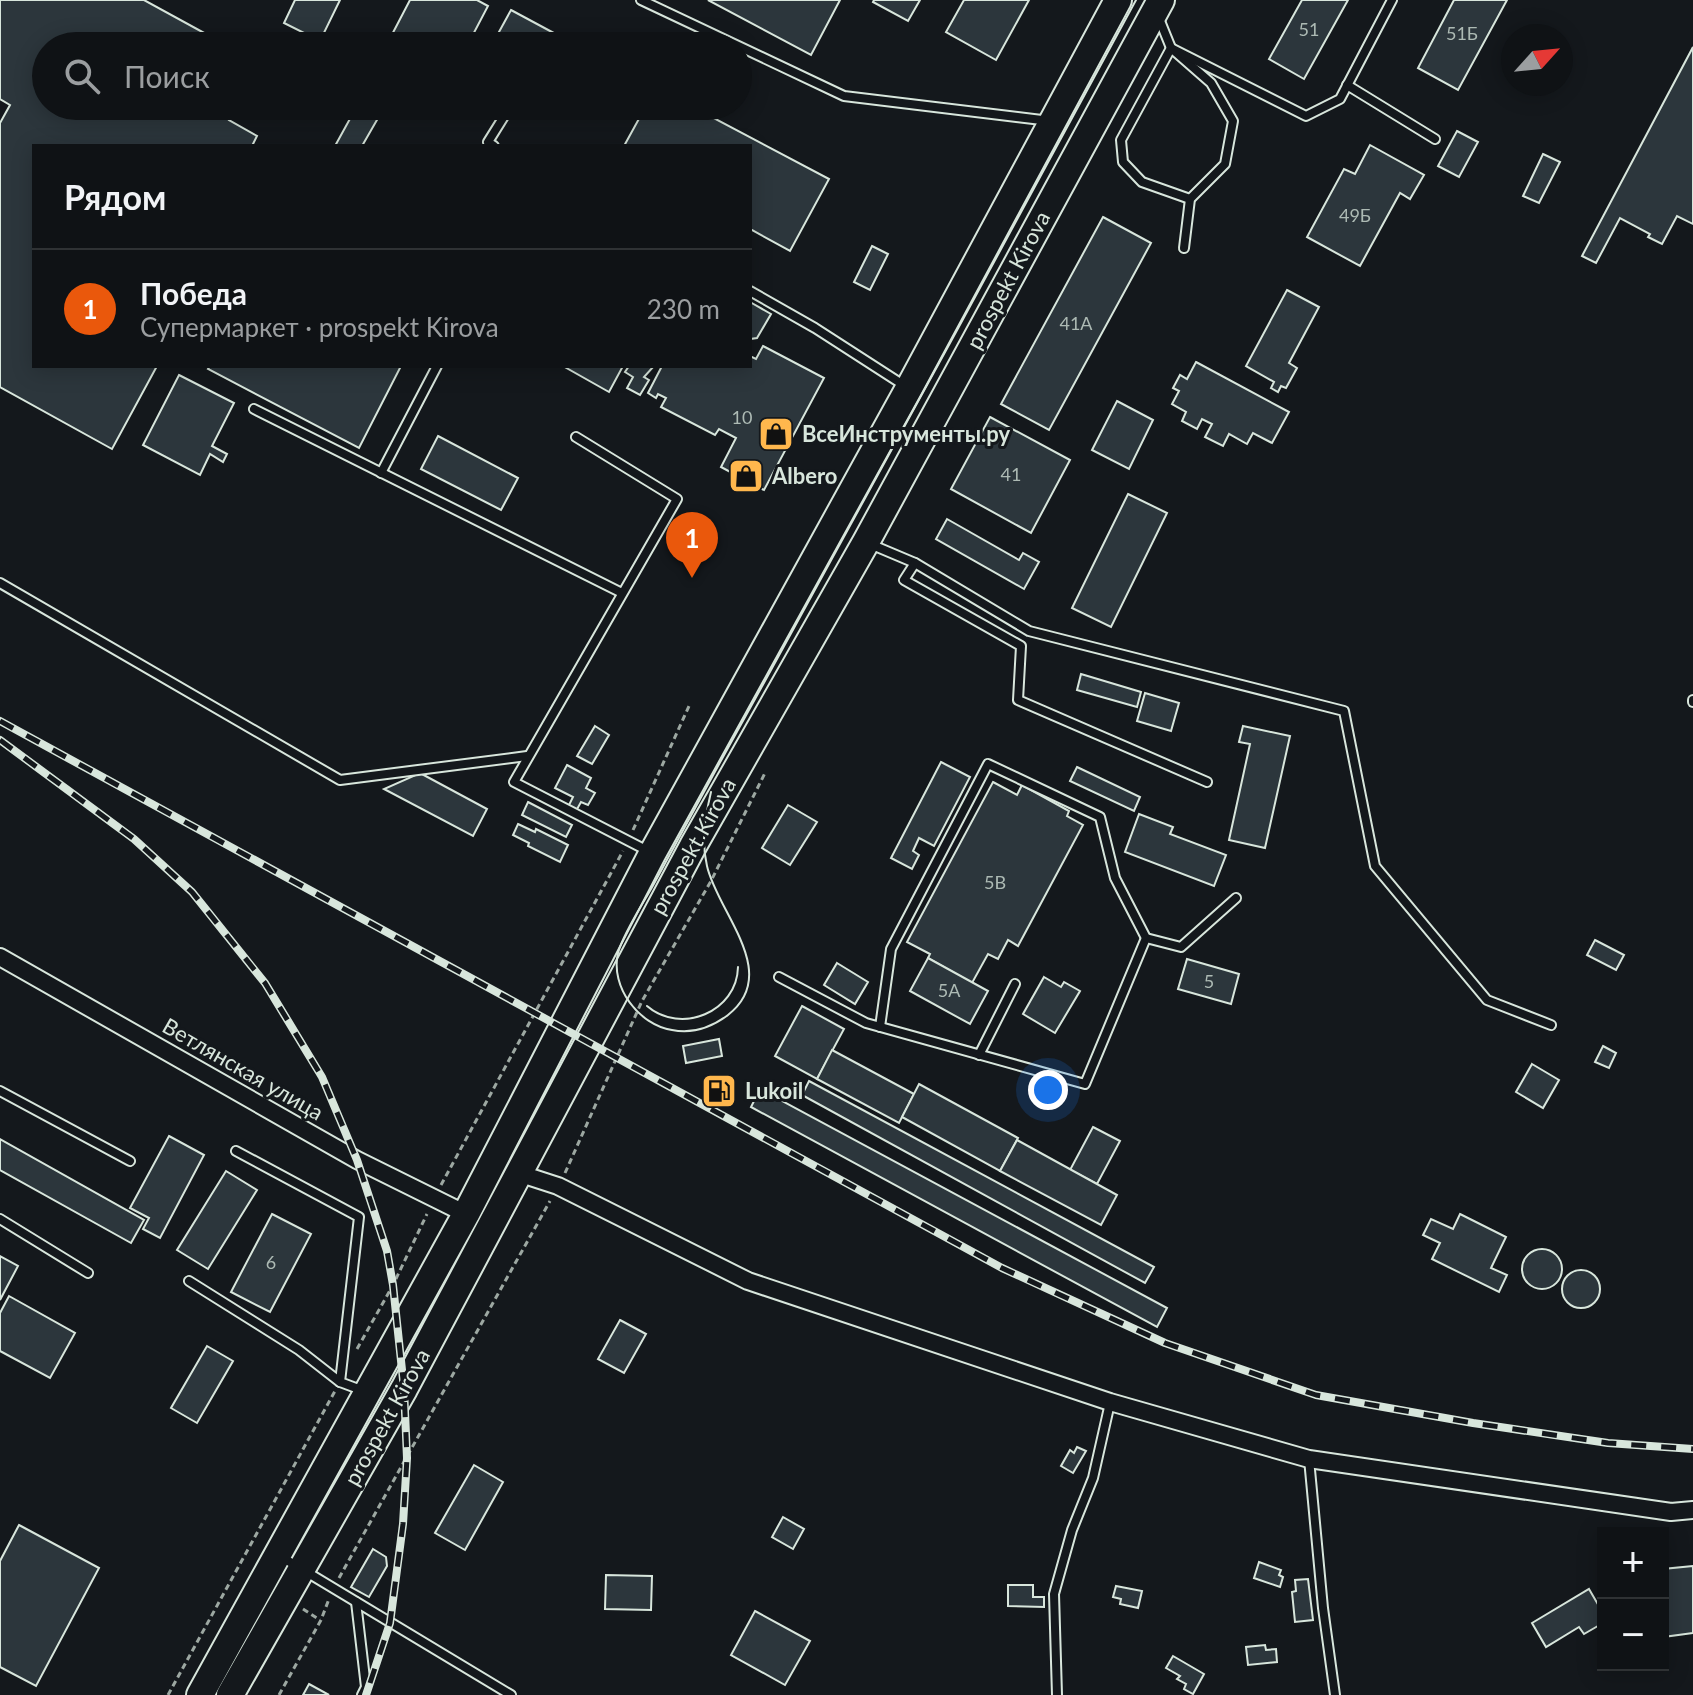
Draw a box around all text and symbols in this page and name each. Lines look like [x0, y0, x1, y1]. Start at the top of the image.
house number: 51 [1299, 18, 1319, 40]
house number: 51Б [1446, 22, 1478, 44]
north arrow [1501, 24, 1573, 96]
search box [32, 32, 752, 120]
icon: search [60, 54, 104, 98]
text: Поиск [124, 58, 210, 94]
text: Рядом [64, 176, 166, 217]
house number: 49Б [1339, 204, 1371, 226]
street label: prospekt Kirova [960, 206, 1055, 353]
text: Победа [140, 275, 247, 311]
text: 1 [82, 293, 98, 325]
text: 230 m [647, 293, 720, 325]
text: Супермаркет · prospekt Kirova [140, 311, 499, 343]
house number: 41А [1059, 312, 1093, 334]
house number: 10 [732, 406, 752, 428]
shop icon: ВсеИнструменты.ру [757, 415, 795, 453]
place label: ВсеИнструменты.ру [802, 420, 1010, 447]
shop icon: Albero [727, 457, 765, 495]
place label: Albero [771, 462, 837, 489]
house number: 41 [1001, 463, 1021, 485]
pin: 1 [666, 512, 718, 578]
street label: prospekt Kirova [644, 773, 741, 919]
house number: 5В [984, 871, 1006, 893]
house number: 5 [1204, 970, 1214, 992]
house number: 5А [938, 979, 961, 1001]
street label: Ветлянская улица [158, 1012, 328, 1126]
your location [1028, 1070, 1068, 1110]
fuel station icon: Lukoil [700, 1072, 738, 1110]
place label: Lukoil [745, 1077, 803, 1104]
house number: 6 [266, 1251, 276, 1273]
street label: prospekt Kirova [338, 1344, 435, 1490]
map controls [1597, 1527, 1669, 1671]
button: + [1597, 1527, 1669, 1599]
button: − [1597, 1599, 1669, 1671]

